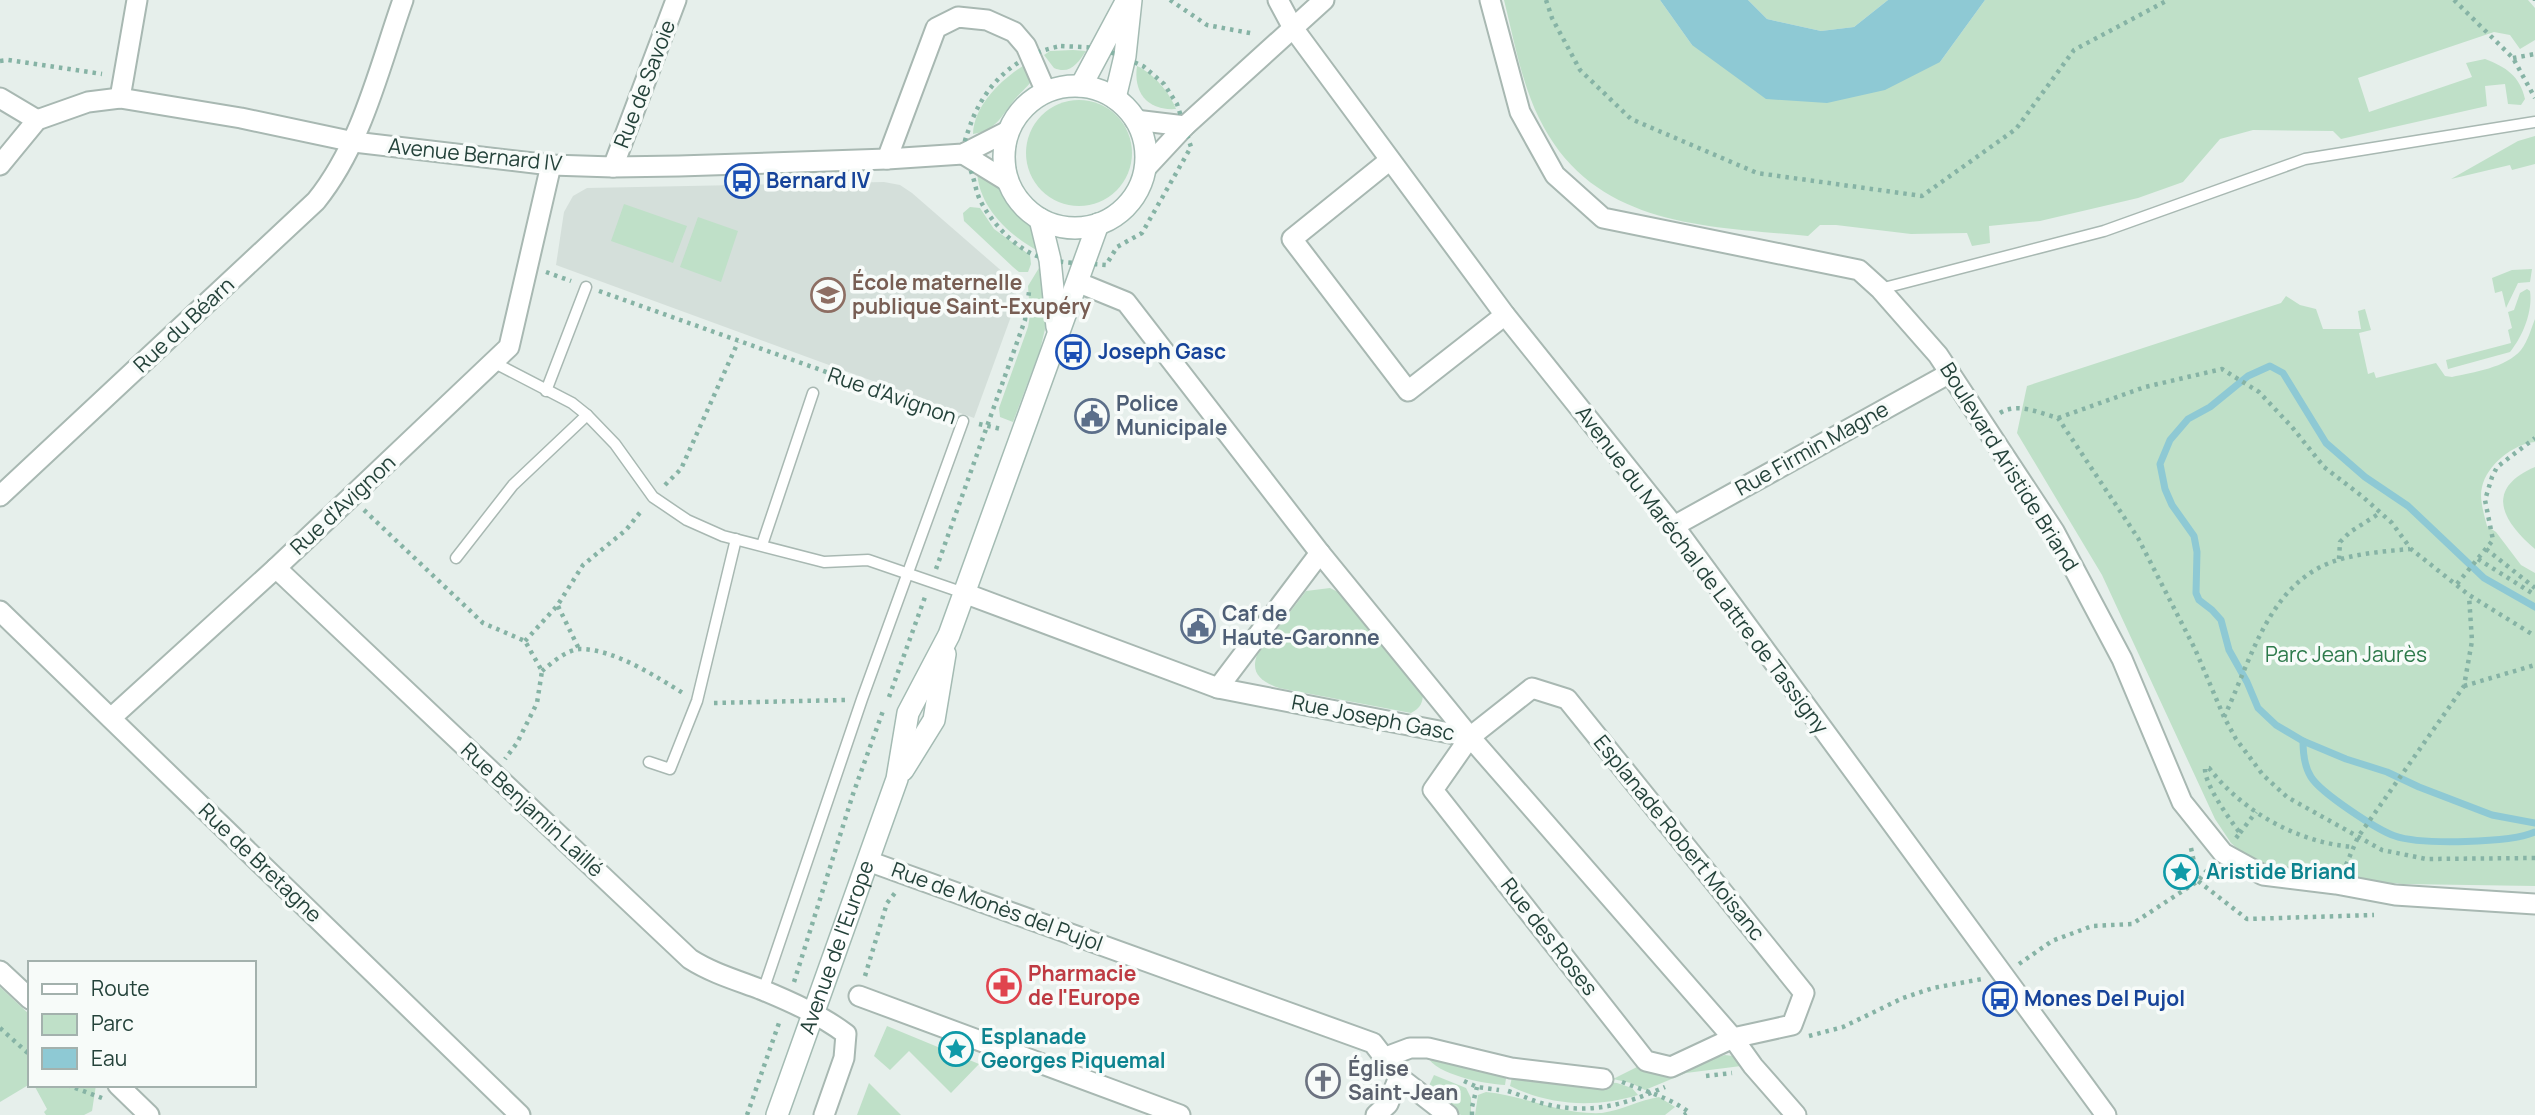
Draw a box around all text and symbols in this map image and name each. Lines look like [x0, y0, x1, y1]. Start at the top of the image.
street label: Rue de Savoie [607, 16, 681, 152]
street label: Avenue Bernard IV [387, 131, 564, 177]
bus stop icon: Bernard IV [723, 162, 761, 200]
place label: Bernard IV [766, 166, 871, 194]
place label: École maternelle publique Saint-Exupéry [852, 268, 1091, 320]
street label: Rue du Béarn [127, 270, 240, 378]
school or university icon: École maternelle publique Saint-Exupéry [809, 276, 847, 314]
bus stop icon: Joseph Gasc [1054, 333, 1092, 371]
place label: Joseph Gasc [1098, 337, 1226, 365]
street label: Boulevard Aristide Briand [1934, 357, 2086, 576]
street label: Rue d'Avignon [824, 360, 960, 430]
place label: Police Municipale [1116, 389, 1227, 441]
street label: Rue Firmin Magne [1730, 394, 1893, 502]
public building icon: Police Municipale [1073, 397, 1111, 435]
street label: Avenue du Maréchal de Lattre de Tassigny [1570, 400, 1836, 739]
street label: Rue d'Avignon [284, 448, 401, 560]
place label: Caf de Haute-Garonne [1222, 599, 1380, 651]
public building icon: Caf de Haute-Garonne [1179, 607, 1217, 645]
park label: Parc Jean Jaurès [2265, 640, 2427, 668]
street label: Rue Joseph Gasc [1289, 687, 1457, 747]
street label: Esplanade Robert Moisanc [1588, 729, 1772, 946]
street label: Rue Benjamin Laillé [455, 736, 610, 883]
street label: Rue de Bretagne [193, 796, 328, 928]
place icon: Aristide Briand [2162, 853, 2200, 891]
street label: Rue de Monès del Pujol [888, 855, 1107, 957]
street label: Avenue de l'Europe [792, 856, 880, 1038]
place label: Aristide Briand [2206, 857, 2356, 885]
street label: Rue des Roses [1495, 872, 1605, 1001]
place label: Pharmacie de l'Europe [1028, 959, 1140, 1011]
legend [28, 961, 256, 1087]
pharmacy icon: Pharmacie de l'Europe [985, 967, 1023, 1005]
text: Route [91, 974, 149, 1002]
bus stop icon: Mones Del Pujol [1981, 980, 2019, 1018]
place label: Mones Del Pujol [2024, 984, 2185, 1012]
text: Parc [91, 1009, 134, 1037]
place label: Esplanade Georges Piquemal [981, 1022, 1166, 1074]
place icon: Esplanade Georges Piquemal [937, 1030, 975, 1068]
text: Eau [91, 1044, 127, 1072]
place label: Église Saint-Jean [1348, 1054, 1458, 1106]
church icon: Église Saint-Jean [1304, 1062, 1342, 1100]

